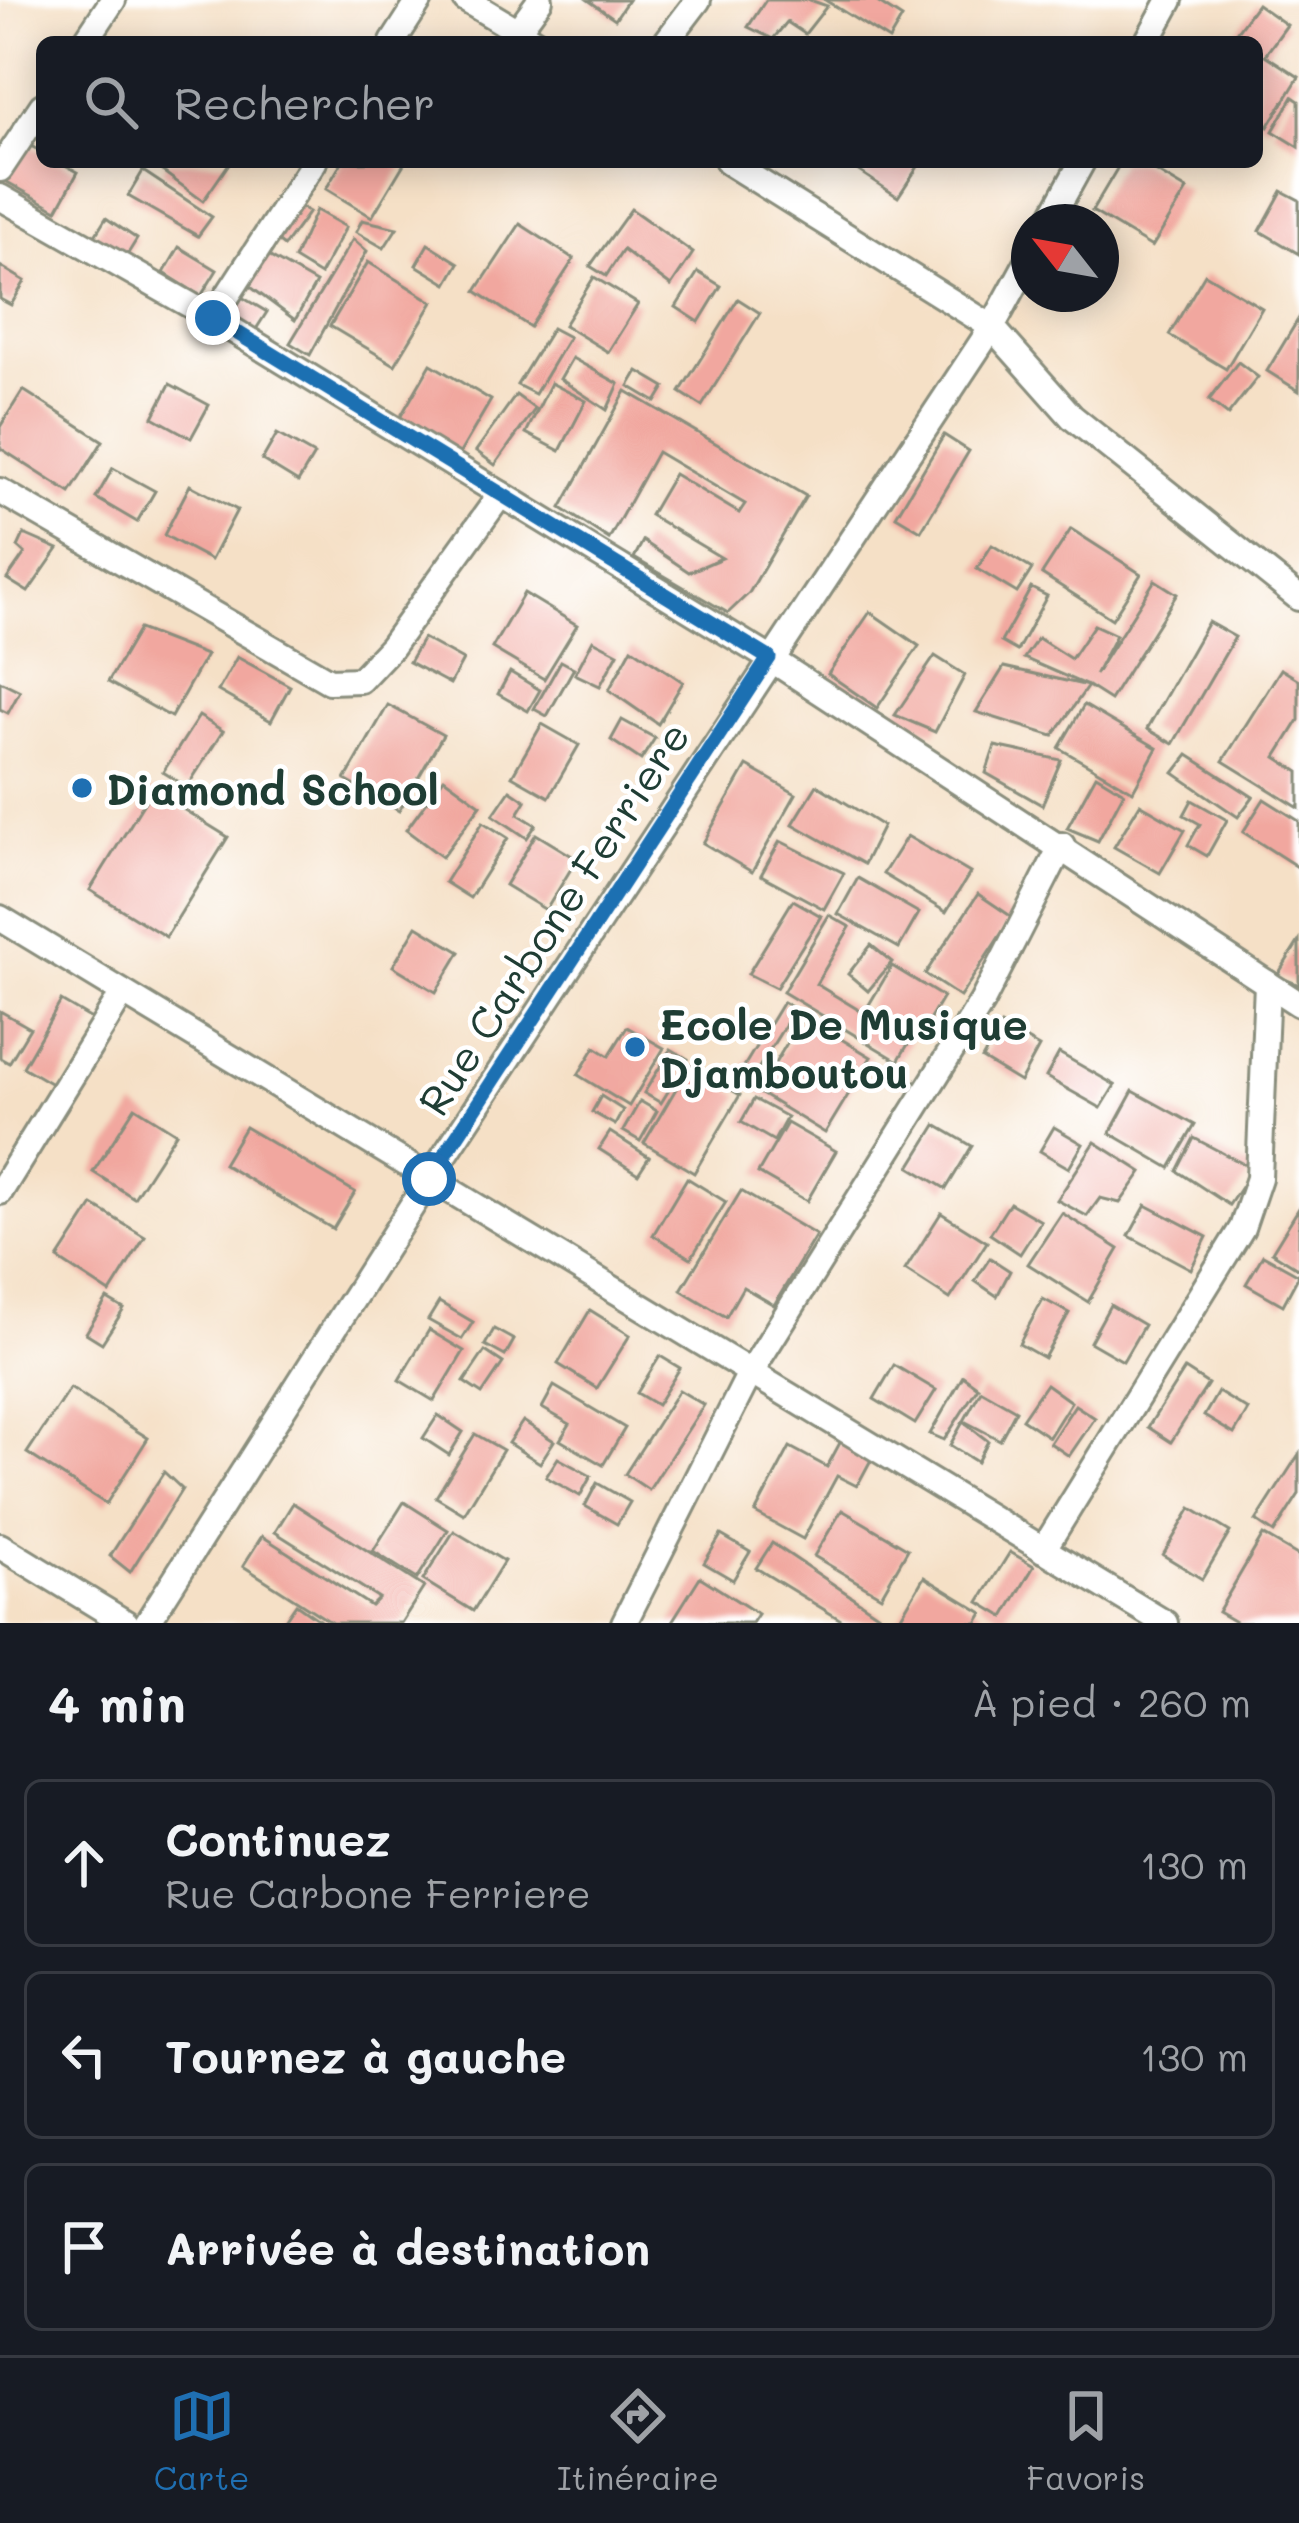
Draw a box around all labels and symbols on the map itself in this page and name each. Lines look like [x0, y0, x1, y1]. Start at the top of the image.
north arrow [1011, 204, 1119, 312]
route end [186, 291, 240, 345]
street label: Rue Carbone Ferriere [405, 711, 701, 1125]
place label: Diamond School [106, 761, 439, 816]
marker: Diamond School [69, 775, 95, 801]
place label: Ecole De Musique Djamboutou [659, 996, 1028, 1099]
marker: Ecole De Musique Djamboutou [622, 1034, 648, 1060]
route start [402, 1152, 456, 1206]

